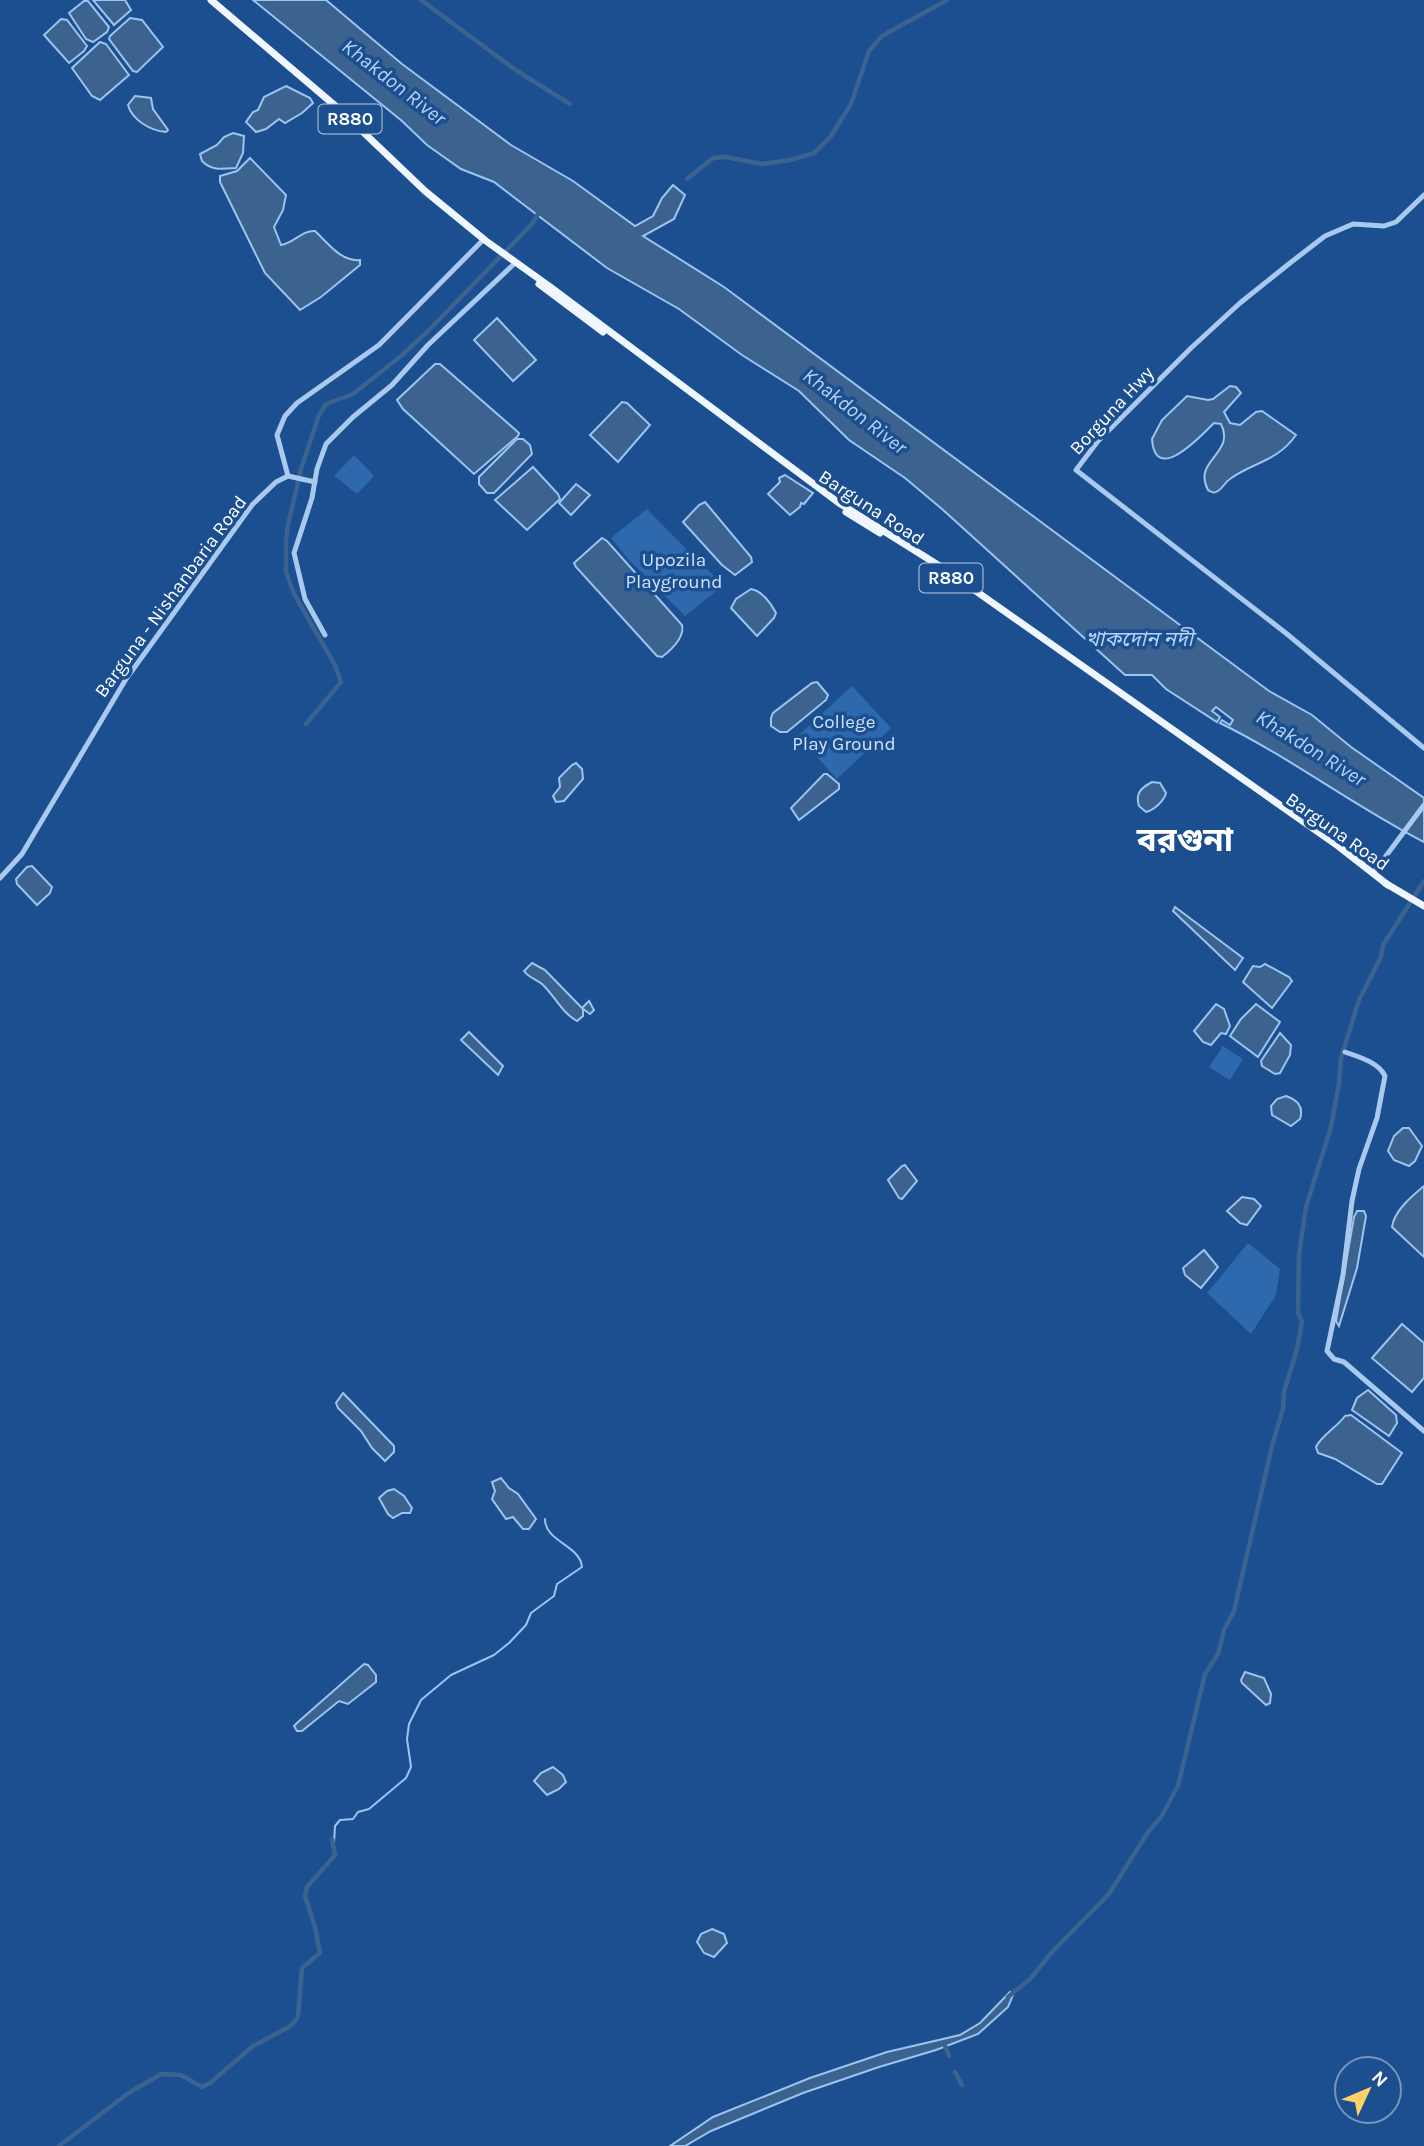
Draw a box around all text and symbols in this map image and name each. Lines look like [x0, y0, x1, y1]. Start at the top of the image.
water label: Khakdon River [337, 34, 451, 131]
road number: R880 [318, 104, 382, 134]
street label: Borguna Hwy [1065, 362, 1158, 459]
water label: Khakdon River [798, 363, 912, 460]
street label: Barguna Road [815, 466, 928, 550]
street label: Barguna - Nishanbaria Road [90, 492, 251, 702]
park label: Upozila Playground [625, 549, 723, 593]
road number: R880 [920, 564, 982, 592]
water label: খাকদোন নদী [1085, 626, 1197, 651]
water label: Khakdon River [1252, 705, 1371, 792]
park label: College Play Ground [792, 711, 896, 755]
street label: Barguna Road [1281, 788, 1393, 876]
district label: বরগুনা [1136, 821, 1234, 859]
north arrow [1333, 2055, 1403, 2125]
text: N [1367, 2066, 1392, 2091]

